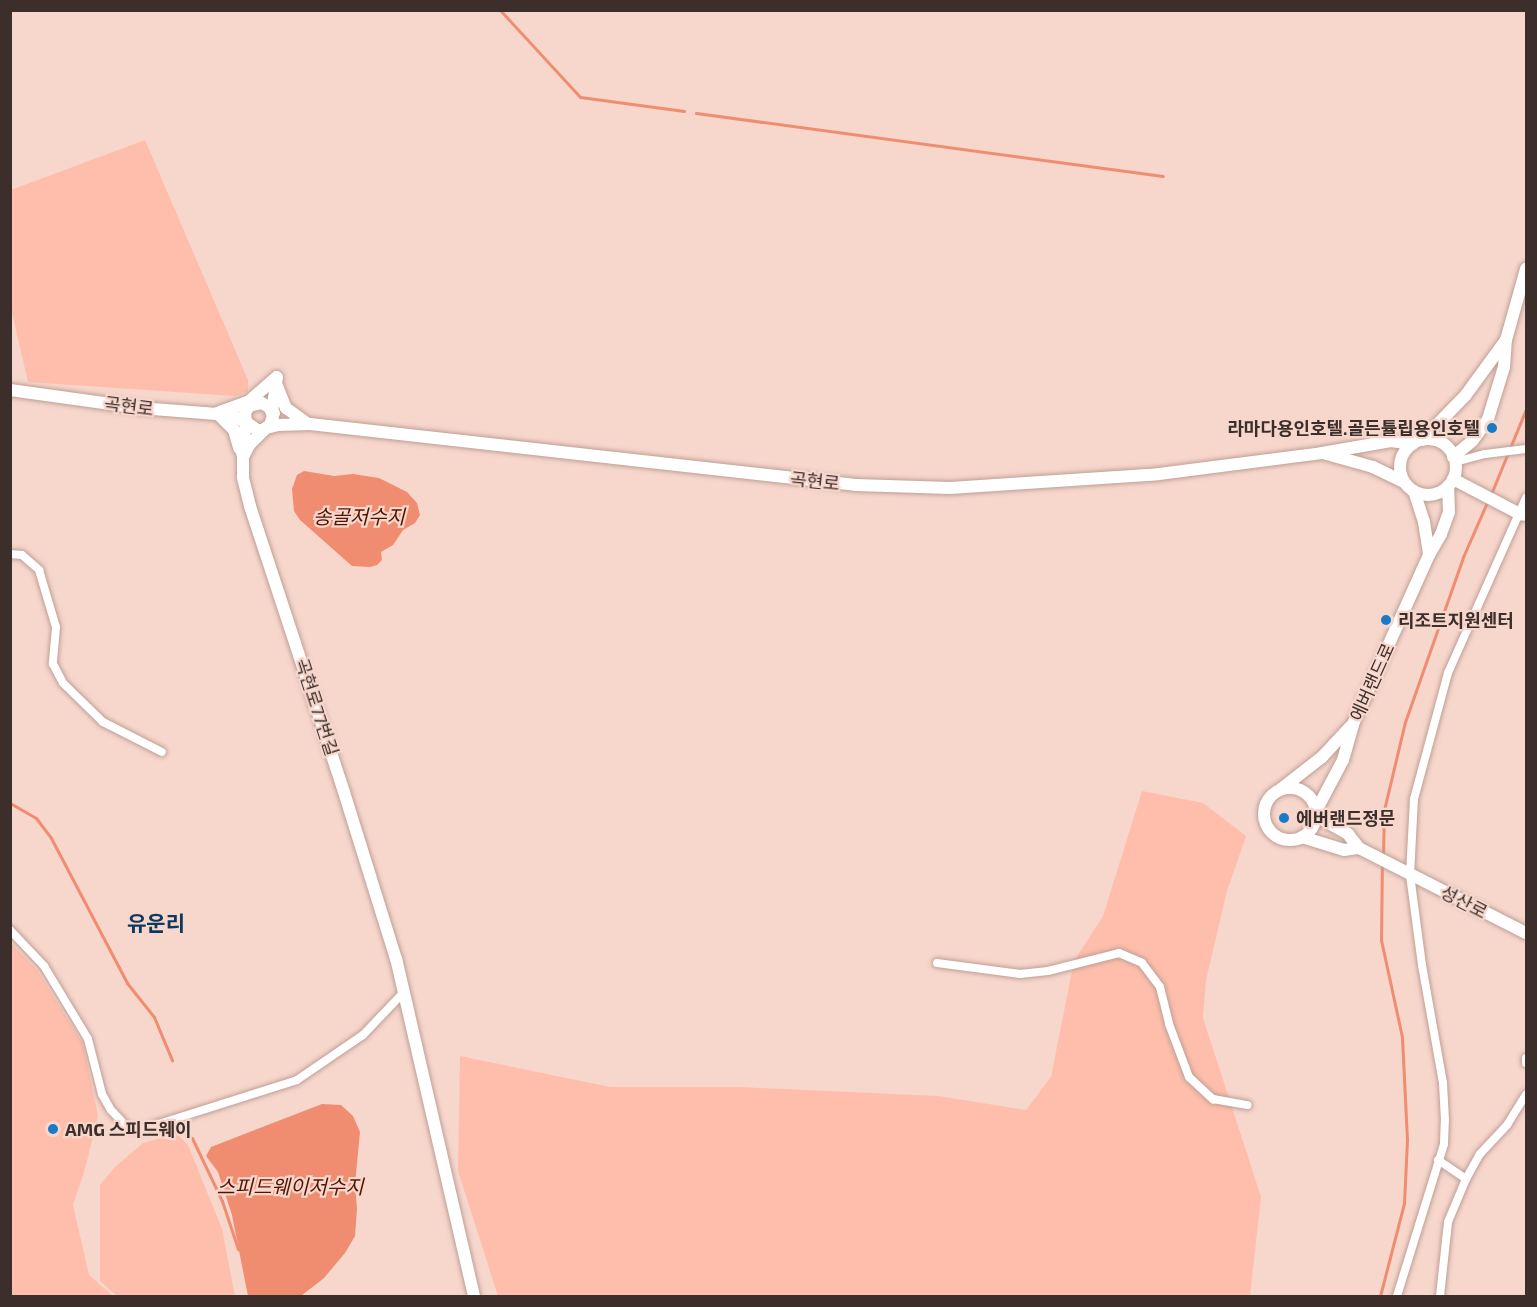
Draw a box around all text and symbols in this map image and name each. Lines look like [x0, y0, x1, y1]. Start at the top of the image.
street label: 곡현로 [103, 392, 155, 420]
place label: 라마다용인호텔.골든튤립용인호텔 [1227, 417, 1480, 439]
marker: 라마다용인호텔.골든튤립용인호텔 [1485, 421, 1499, 435]
street label: 곡현로 [789, 468, 841, 494]
water label: 송골저수지 [313, 504, 405, 528]
place label: 리조트지원센터 [1398, 609, 1514, 631]
marker: 리조트지원센터 [1379, 613, 1393, 627]
street label: 에버랜드로 [1345, 640, 1399, 724]
street label: 곡현로77번길 [291, 656, 343, 758]
place label: 에버랜드정문 [1296, 807, 1395, 829]
marker: 에버랜드정문 [1277, 811, 1291, 825]
street label: 성산로 [1437, 881, 1491, 923]
district label: 유운리 [127, 910, 185, 936]
place label: AMG 스피드웨이 [65, 1118, 192, 1140]
marker: AMG 스피드웨이 [46, 1122, 60, 1136]
water label: 스피드웨이저수지 [216, 1174, 364, 1198]

